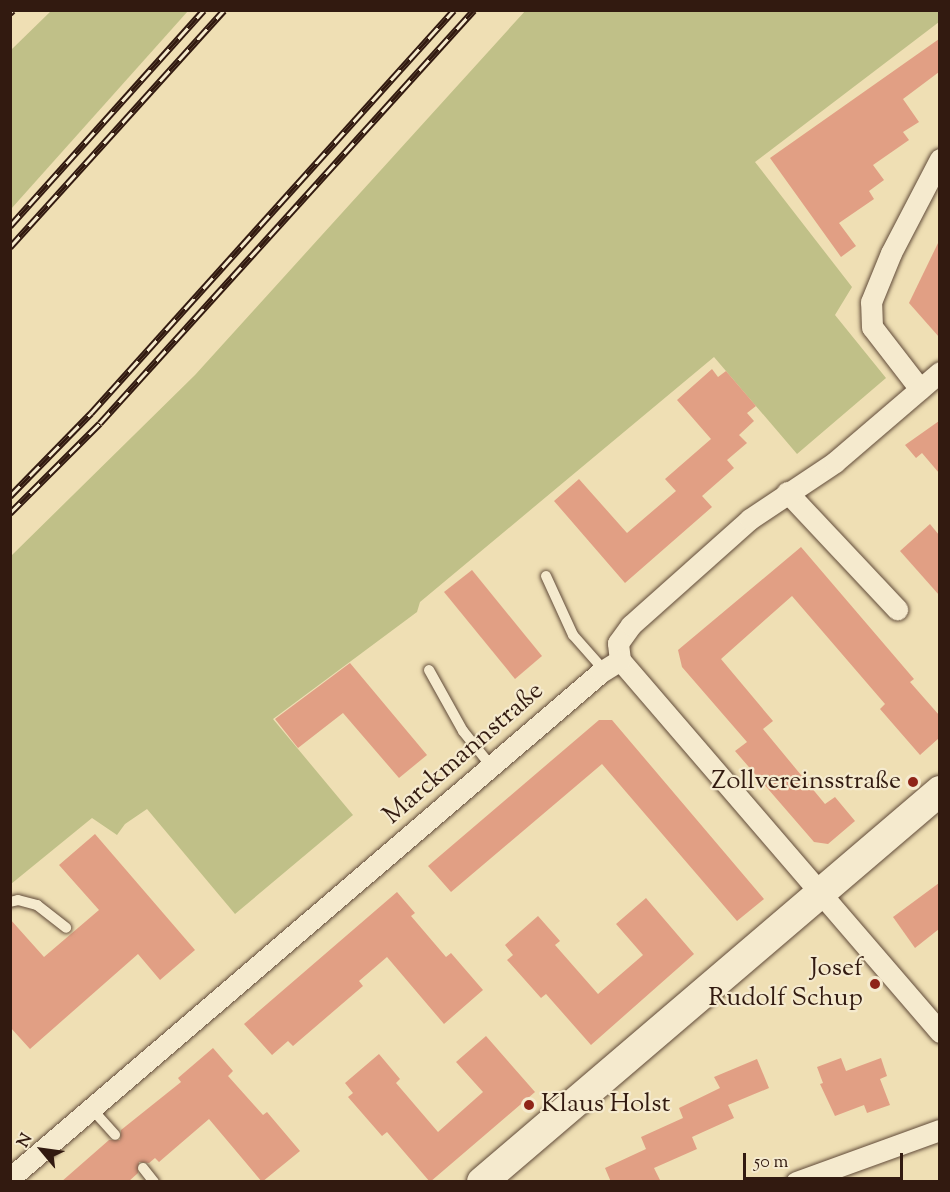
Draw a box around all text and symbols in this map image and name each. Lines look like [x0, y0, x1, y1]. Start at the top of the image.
street label: Marckmannstraße [378, 676, 550, 832]
place label: Zollvereinsstraße [712, 766, 901, 798]
marker: Zollvereinsstraße [906, 775, 920, 789]
place label: Josef Rudolf Schup [708, 953, 863, 1014]
marker: Josef Rudolf Schup [868, 977, 882, 991]
place label: Klaus Holst [541, 1089, 670, 1121]
marker: Klaus Holst [522, 1098, 536, 1112]
north arrow [12, 1120, 72, 1180]
text: N [13, 1130, 39, 1152]
scale bar [746, 1141, 906, 1179]
text: 50 m [754, 1150, 788, 1176]

